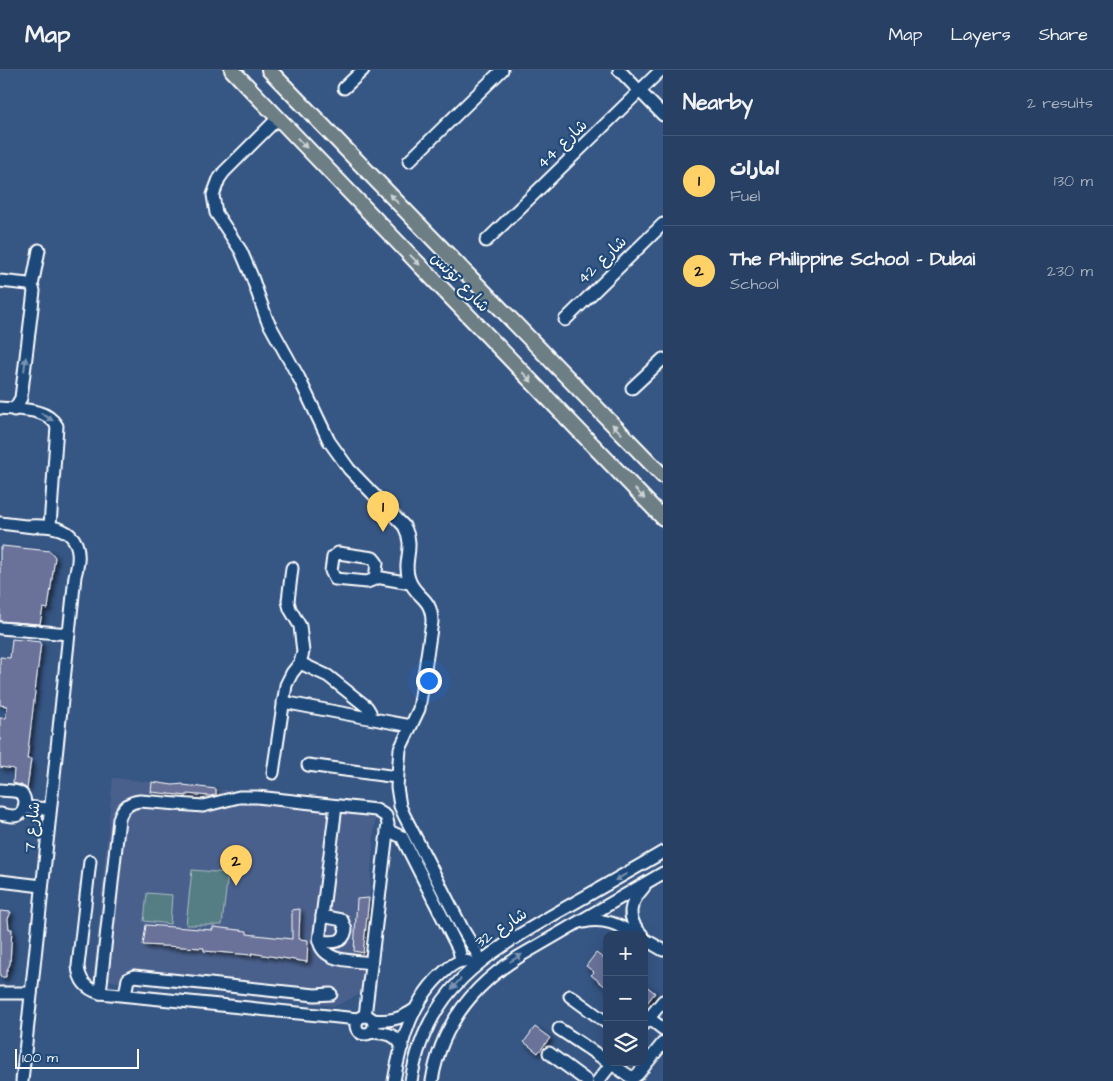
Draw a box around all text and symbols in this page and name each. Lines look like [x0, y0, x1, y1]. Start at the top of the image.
text: Map [25, 18, 70, 52]
text: Map [888, 22, 922, 47]
text: Layers [950, 22, 1011, 47]
text: Share [1039, 22, 1088, 47]
text: Nearby [683, 88, 753, 117]
text: 2 results [1027, 92, 1093, 114]
street label: شارع 44 [532, 114, 592, 174]
one-way arrow [296, 137, 308, 149]
text: امارات [730, 156, 780, 183]
text: 1 [698, 170, 700, 192]
text: 130 m [1054, 170, 1093, 192]
text: Fuel [730, 185, 760, 207]
one-way arrow [388, 193, 400, 205]
street label: شارع 42 [572, 231, 632, 289]
text: The Philippine School - Dubai [730, 246, 975, 273]
street label: شارع تونس [426, 247, 494, 317]
one-way arrow [408, 254, 420, 266]
text: 2 [694, 260, 704, 282]
text: 230 m [1047, 260, 1093, 282]
text: School [730, 273, 779, 295]
one-way arrow [21, 356, 29, 372]
one-way arrow [521, 371, 533, 383]
one-way arrow [40, 413, 54, 422]
one-way arrow [611, 423, 623, 435]
one-way arrow [634, 488, 646, 500]
pin: 1 [367, 491, 399, 532]
your location [416, 668, 442, 694]
street label: شارع 7 [18, 801, 46, 853]
pin: 2 [220, 845, 252, 886]
one-way arrow [614, 872, 627, 881]
street label: شارع 32 [471, 903, 531, 953]
map controls [603, 931, 648, 1066]
button: + [603, 931, 648, 976]
one-way arrow [509, 954, 522, 963]
button: − [603, 976, 648, 1021]
one-way arrow [450, 978, 462, 990]
button: layers [603, 1021, 648, 1066]
scale bar [15, 1046, 139, 1069]
text: 100 m [22, 1048, 58, 1068]

